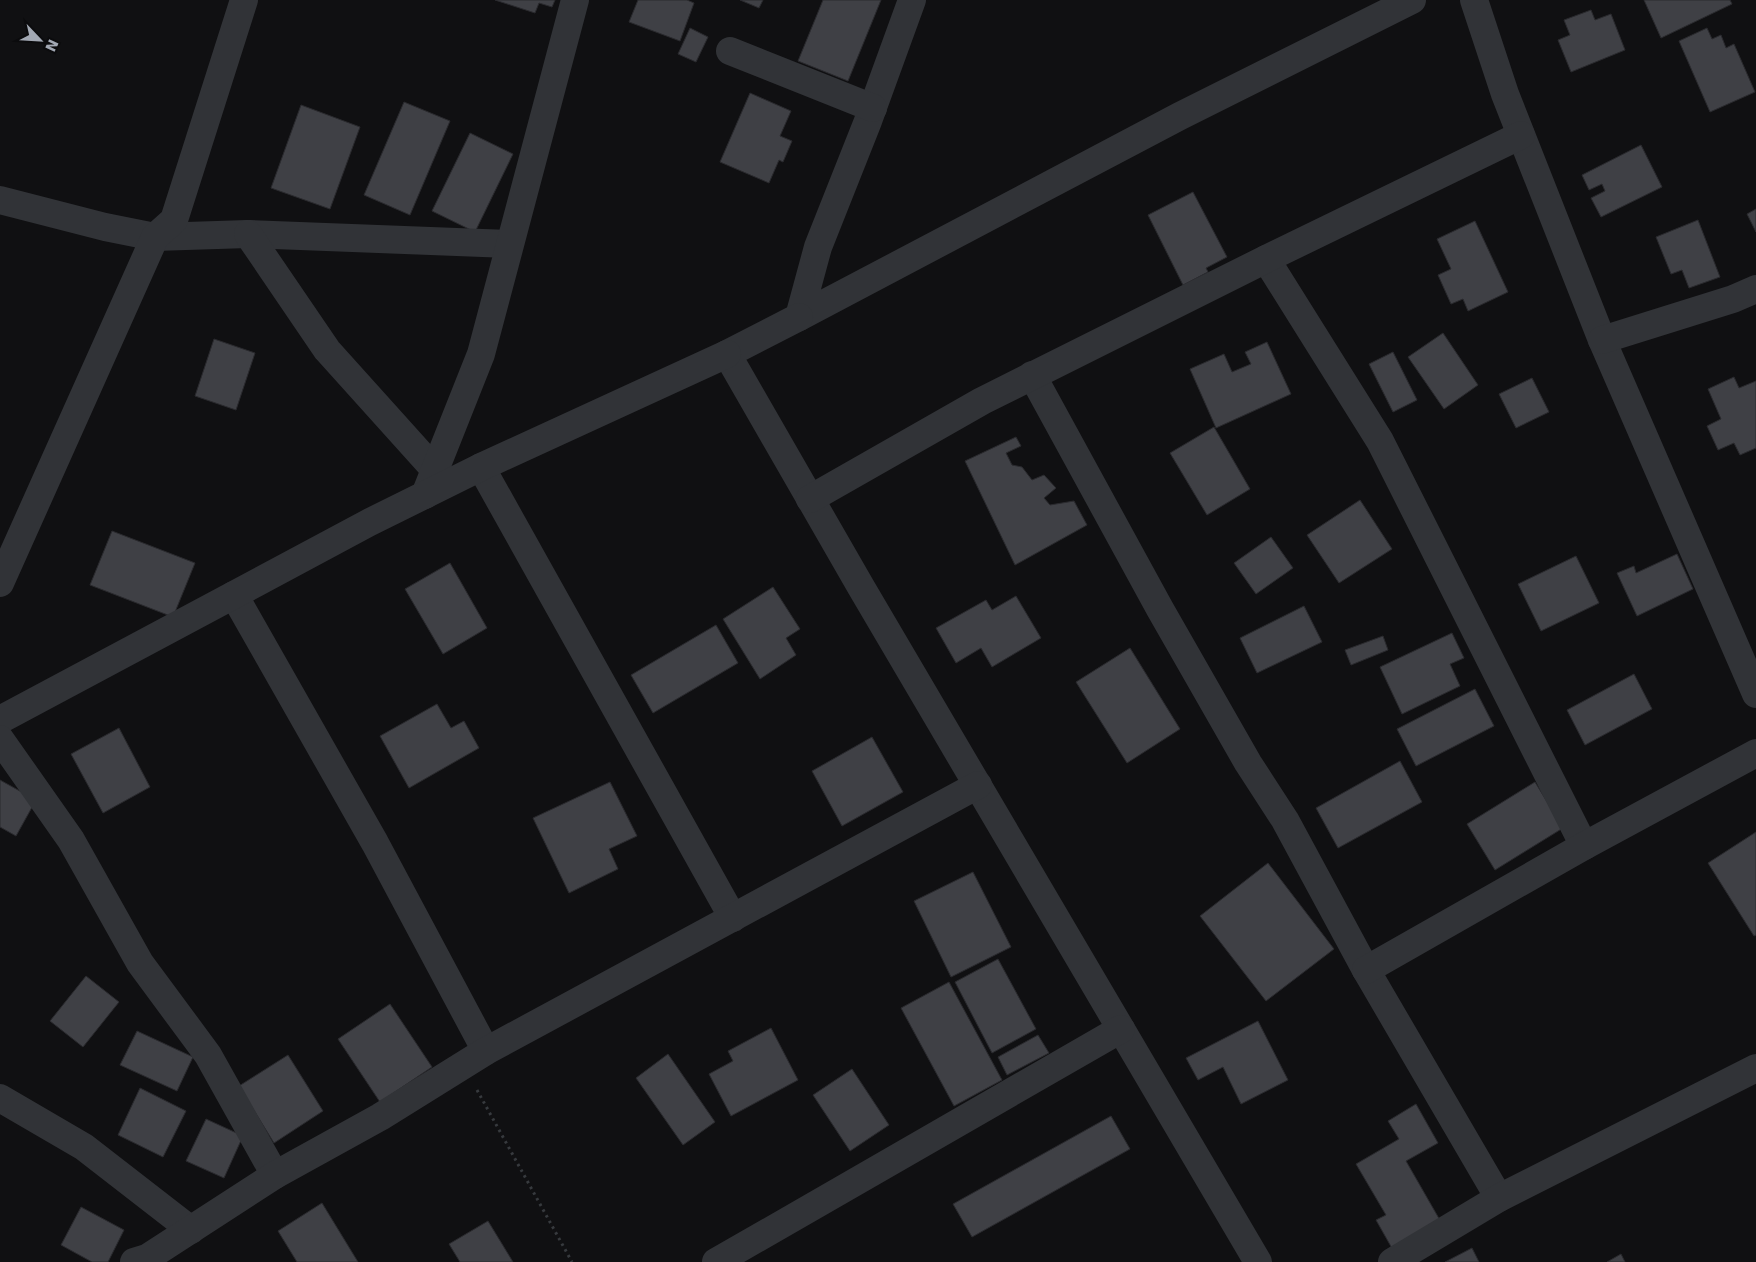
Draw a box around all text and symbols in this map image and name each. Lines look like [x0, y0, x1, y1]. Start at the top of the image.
north arrow [15, 15, 65, 65]
text: N [42, 37, 62, 54]

